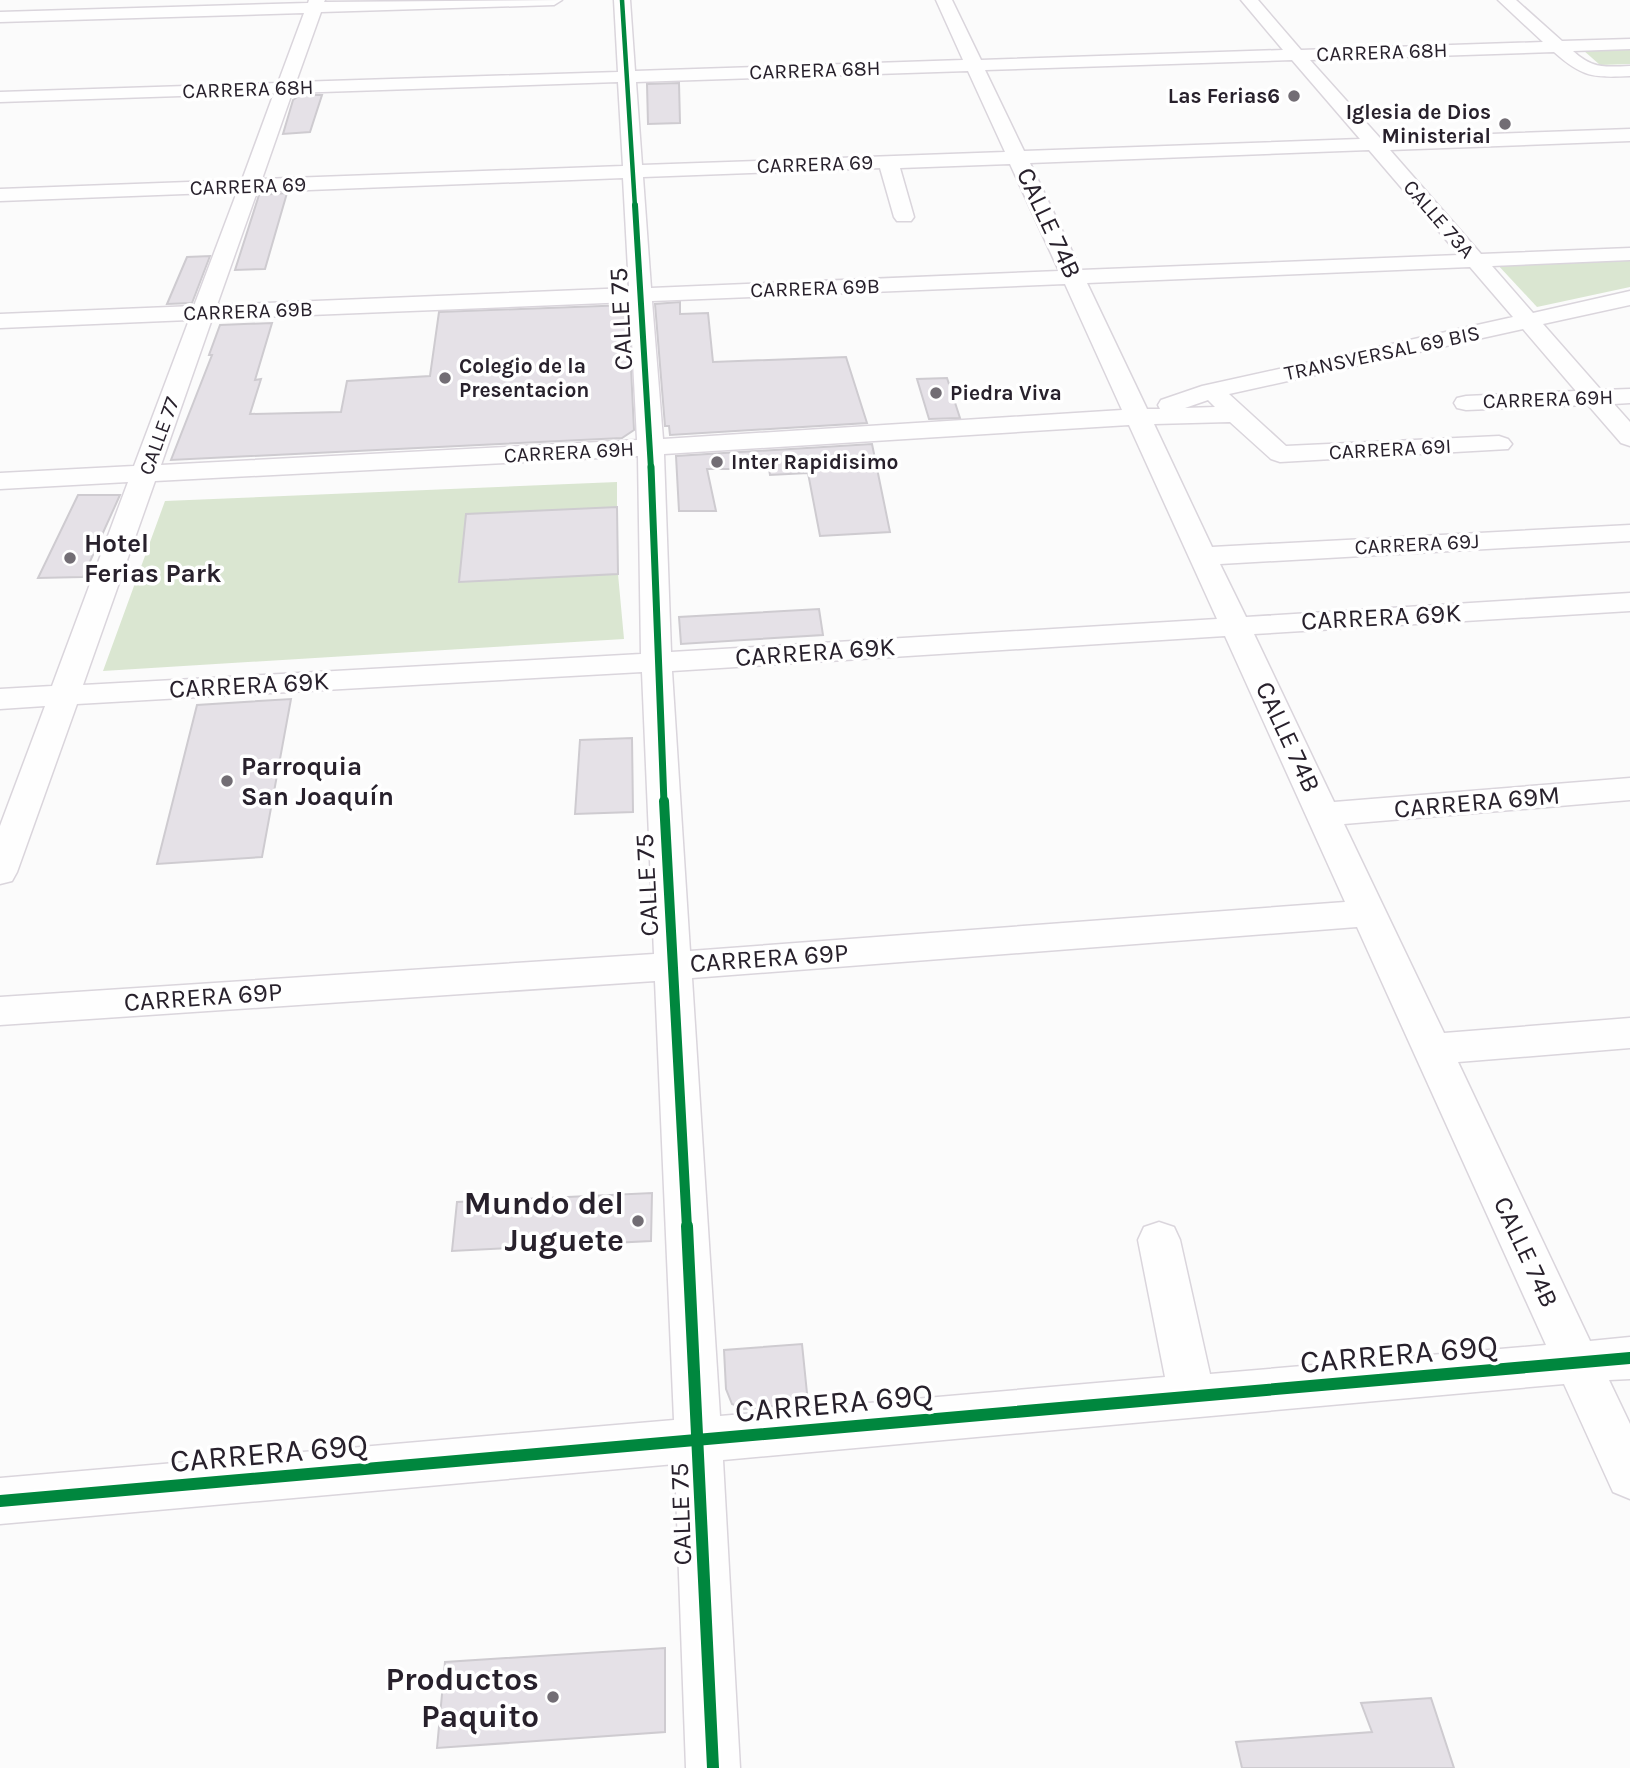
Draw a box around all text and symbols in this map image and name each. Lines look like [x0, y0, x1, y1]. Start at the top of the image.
street label: CARRERA 68H [1316, 38, 1448, 66]
street label: CARRERA 68H [749, 56, 881, 84]
street label: CARRERA 68H [182, 75, 314, 103]
place label: Las Ferias6 [1168, 84, 1280, 108]
marker: Las Ferias6 [1286, 88, 1302, 104]
place label: Iglesia de Dios Ministerial [1346, 100, 1491, 148]
marker: Iglesia de Dios Ministerial [1497, 116, 1513, 132]
street label: CARRERA 69 [756, 150, 874, 178]
street label: CALLE 74B [1010, 163, 1088, 283]
street label: CARRERA 69 [189, 172, 307, 200]
street label: CALLE 73A [1399, 175, 1479, 263]
street label: CALLE 75 [603, 267, 639, 371]
street label: CARRERA 69B [750, 274, 880, 302]
street label: CARRERA 69B [183, 297, 313, 325]
street label: TRANSVERSAL 69 BIS [1282, 321, 1482, 385]
place label: Colegio de la Presentacion [459, 354, 589, 402]
marker: Colegio de la Presentacion [437, 370, 453, 386]
place label: Piedra Viva [950, 381, 1062, 405]
marker: Piedra Viva [928, 385, 944, 401]
street label: CARRERA 69H [1482, 385, 1614, 413]
street label: CALLE 77 [134, 394, 184, 478]
street label: CARRERA 69I [1328, 434, 1452, 464]
street label: CARRERA 69H [503, 437, 635, 467]
place label: Inter Rapidisimo [731, 450, 899, 474]
marker: Inter Rapidisimo [709, 454, 725, 470]
place label: Hotel Ferias Park [84, 528, 221, 589]
street label: CARRERA 69J [1354, 529, 1480, 559]
marker: Hotel Ferias Park [62, 550, 78, 566]
street label: CARRERA 69K [1300, 597, 1462, 637]
street label: CARRERA 69K [734, 631, 896, 673]
street label: CARRERA 69K [168, 665, 330, 705]
street label: CALLE 74B [1249, 677, 1327, 797]
place label: Parroquia San Joaquín [241, 751, 394, 812]
marker: Parroquia San Joaquín [219, 773, 235, 789]
street label: CARRERA 69M [1393, 779, 1561, 825]
street label: CALLE 75 [629, 833, 665, 937]
street label: CARRERA 69P [689, 937, 849, 979]
street label: CARRERA 69P [123, 976, 283, 1018]
place label: Mundo del Juguete [464, 1185, 624, 1259]
street label: CALLE 74B [1487, 1192, 1565, 1312]
marker: Mundo del Juguete [630, 1213, 646, 1229]
street label: CARRERA 69Q [1299, 1327, 1499, 1381]
street label: CARRERA 69Q [734, 1376, 934, 1430]
street label: CARRERA 69Q [169, 1426, 369, 1480]
street label: CALLE 75 [664, 1462, 698, 1566]
place label: Productos Paquito [385, 1661, 539, 1735]
marker: Productos Paquito [545, 1689, 561, 1705]

